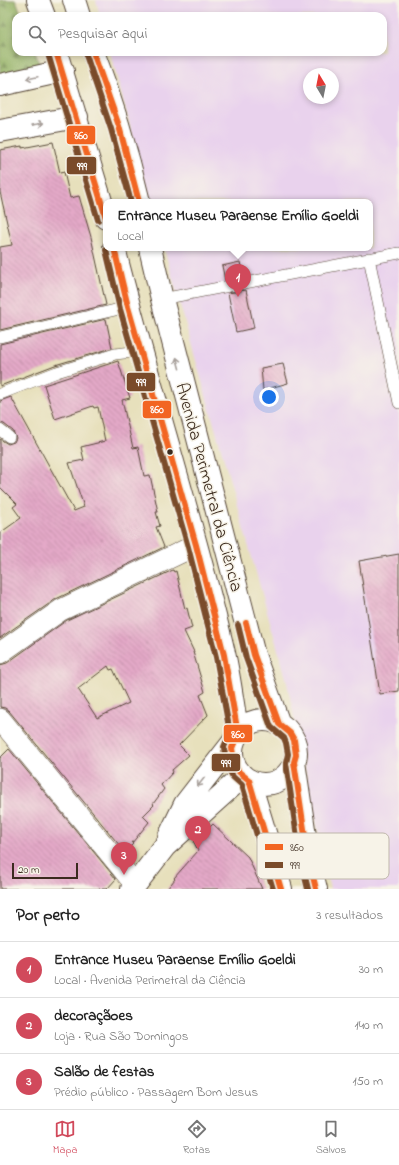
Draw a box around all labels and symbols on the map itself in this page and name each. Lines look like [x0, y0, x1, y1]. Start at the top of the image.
north arrow [303, 68, 339, 104]
one-way arrow [25, 75, 38, 83]
one-way arrow [31, 120, 44, 128]
line badge: 860 [66, 125, 96, 145]
text: 860 [73, 128, 88, 144]
line badge: 999 [66, 156, 97, 175]
text: 999 [76, 159, 88, 175]
pin: 1 [225, 264, 251, 297]
one-way arrow [174, 356, 181, 369]
line badge: 999 [126, 372, 156, 392]
text: 999 [135, 375, 147, 391]
street label: Avenida Perimetral da Ciência [168, 380, 249, 595]
your location [259, 387, 279, 407]
line badge: 860 [142, 400, 172, 419]
text: 860 [149, 402, 164, 418]
unlabelled marker [165, 447, 175, 457]
line badge: 860 [223, 724, 253, 743]
text: 860 [230, 727, 245, 743]
line badge: 999 [211, 753, 241, 772]
text: 999 [220, 756, 232, 772]
one-way arrow [196, 777, 205, 788]
pin: 2 [185, 816, 211, 849]
legend [257, 833, 389, 879]
text: 860 [290, 840, 304, 856]
pin: 3 [111, 842, 137, 875]
text: 999 [290, 858, 301, 874]
scale bar [12, 861, 78, 880]

